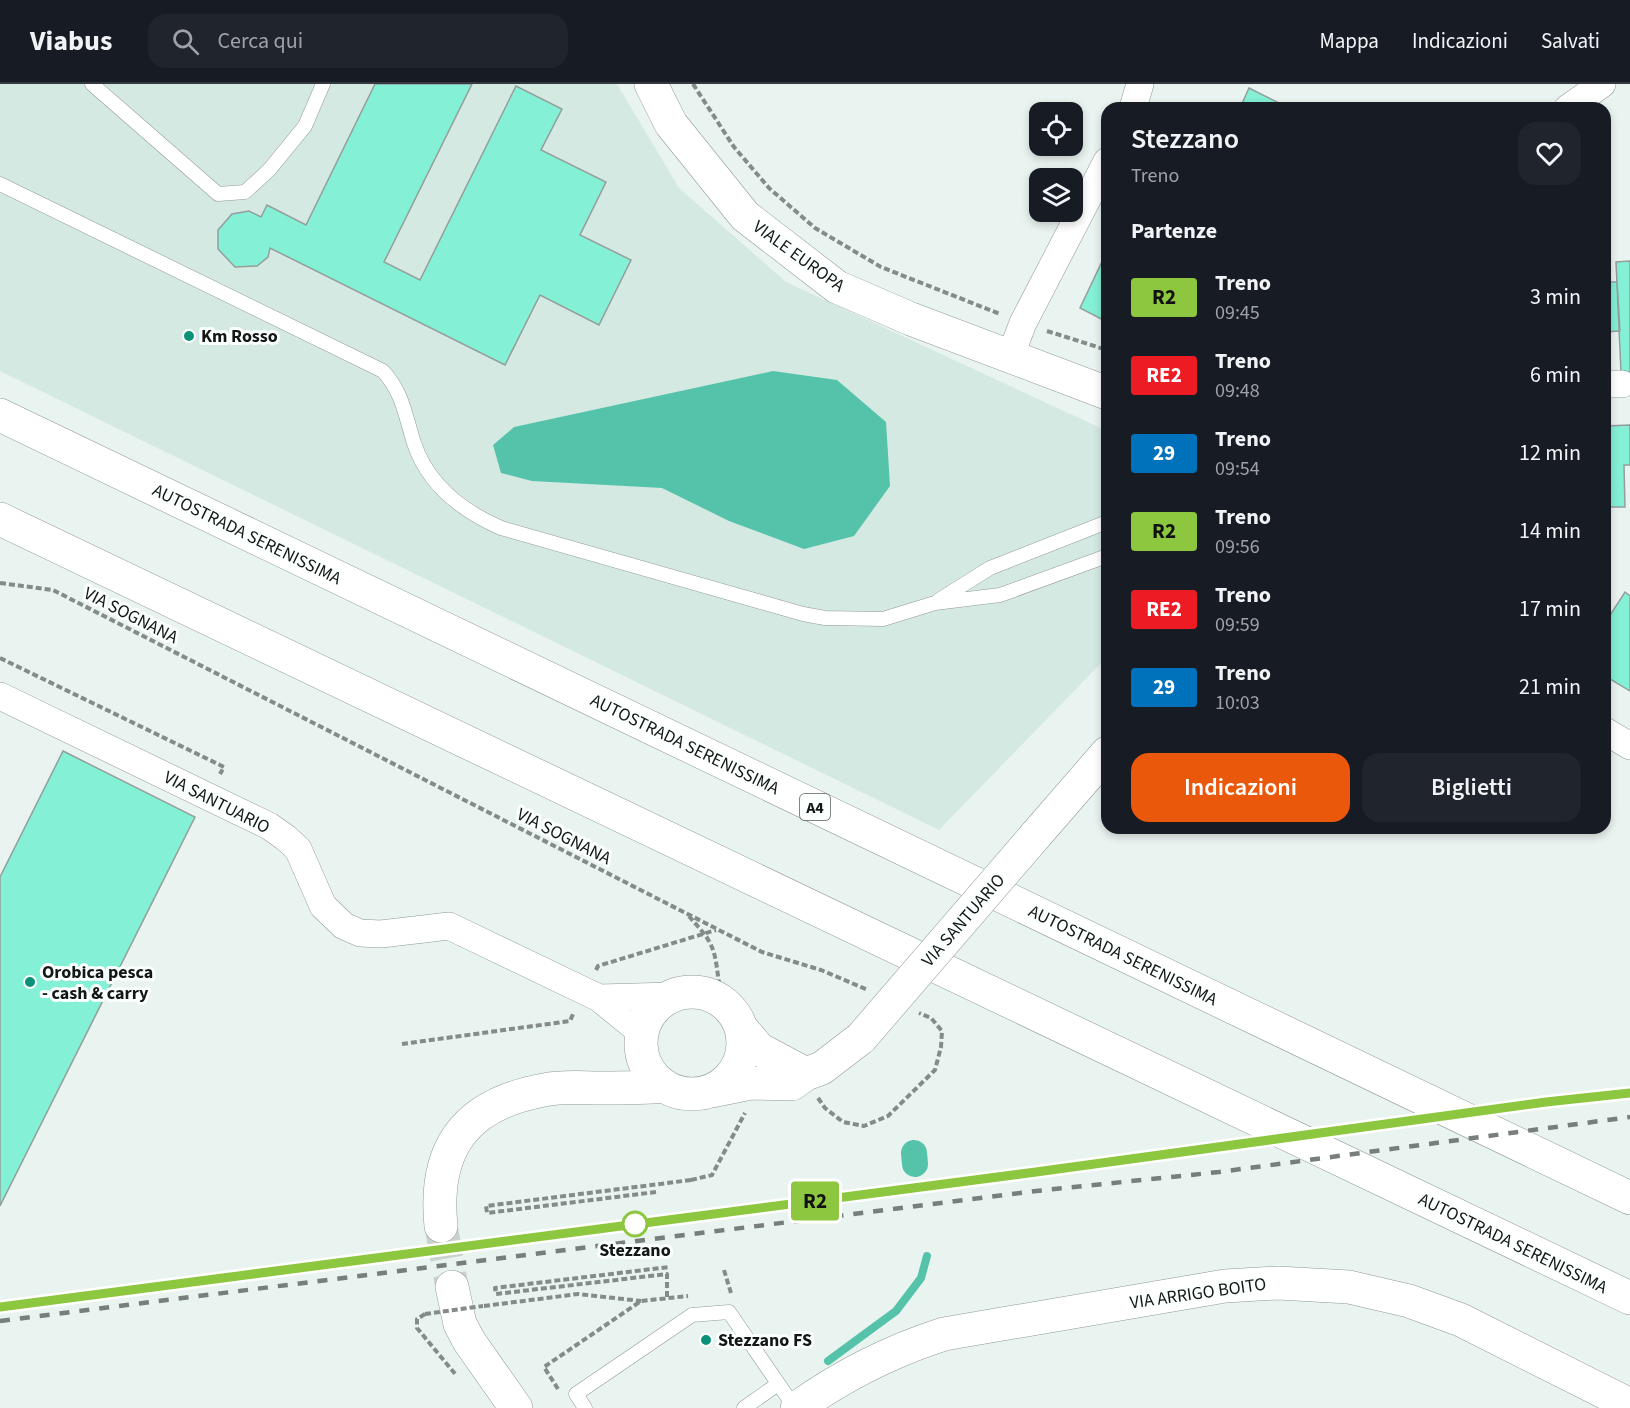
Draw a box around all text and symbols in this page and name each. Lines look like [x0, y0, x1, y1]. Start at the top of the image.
search box [148, 14, 568, 68]
text: Viabus [30, 21, 112, 61]
icon: search [169, 25, 202, 58]
text: Cerca qui [217, 25, 303, 57]
text: Mappa [1320, 26, 1379, 56]
text: Indicazioni [1412, 26, 1508, 56]
text: Salvati [1541, 26, 1600, 56]
map controls [1029, 102, 1083, 222]
button: locate [1029, 102, 1083, 156]
text: Stezzano [1131, 119, 1239, 159]
button: heart [1518, 122, 1581, 185]
text: Treno [1131, 162, 1179, 190]
button: layers [1029, 168, 1083, 222]
street label: VIALE EUROPA [748, 215, 850, 298]
text: Partenze [1131, 215, 1217, 247]
text: Treno [1215, 267, 1271, 299]
text: 3 min [1530, 281, 1581, 313]
text: R2 [1152, 282, 1176, 312]
text: 09:45 [1215, 299, 1260, 327]
place label: Km Rosso [201, 324, 278, 349]
marker: Km Rosso [182, 329, 196, 343]
text: Treno [1215, 345, 1271, 377]
text: 6 min [1530, 359, 1581, 391]
text: RE2 [1146, 360, 1182, 390]
text: 09:48 [1215, 377, 1260, 405]
text: Treno [1215, 423, 1271, 455]
text: 12 min [1519, 437, 1581, 469]
text: 29 [1153, 438, 1175, 468]
text: 09:54 [1215, 455, 1260, 483]
street label: AUTOSTRADA SERENISSIMA [148, 478, 346, 591]
text: Treno [1215, 501, 1271, 533]
text: 14 min [1519, 515, 1581, 547]
text: R2 [1152, 516, 1176, 546]
text: 09:56 [1215, 533, 1260, 561]
text: Treno [1215, 579, 1271, 611]
street label: VIA SOGNANA [79, 581, 182, 650]
text: 17 min [1519, 593, 1581, 625]
text: RE2 [1146, 594, 1182, 624]
text: 09:59 [1215, 611, 1260, 639]
text: Treno [1215, 657, 1271, 689]
text: 21 min [1519, 671, 1581, 703]
text: 29 [1153, 672, 1175, 702]
street label: AUTOSTRADA SERENISSIMA [586, 688, 784, 801]
text: 10:03 [1215, 689, 1260, 717]
button: Indicazioni [1131, 753, 1350, 822]
button: Biglietti [1362, 753, 1581, 822]
street label: VIA SANTUARIO [159, 765, 274, 840]
road number: A4 [800, 794, 830, 820]
street label: VIA SOGNANA [512, 802, 615, 871]
street label: VIA SANTUARIO [916, 868, 1011, 972]
street label: AUTOSTRADA SERENISSIMA [1024, 899, 1222, 1012]
place label: Orobica pesca - cash & carry [42, 960, 153, 1006]
marker: Orobica pesca - cash & carry [23, 975, 37, 989]
line badge: R2 [788, 1182, 842, 1220]
text: R2 [803, 1186, 827, 1216]
street label: AUTOSTRADA SERENISSIMA [1414, 1187, 1612, 1300]
marker: Stezzano [622, 1211, 648, 1237]
place label: Stezzano [599, 1238, 671, 1263]
street label: VIA ARRIGO BOITO [1128, 1272, 1268, 1315]
place label: Stezzano FS [718, 1328, 812, 1353]
marker: Stezzano FS [699, 1333, 713, 1347]

